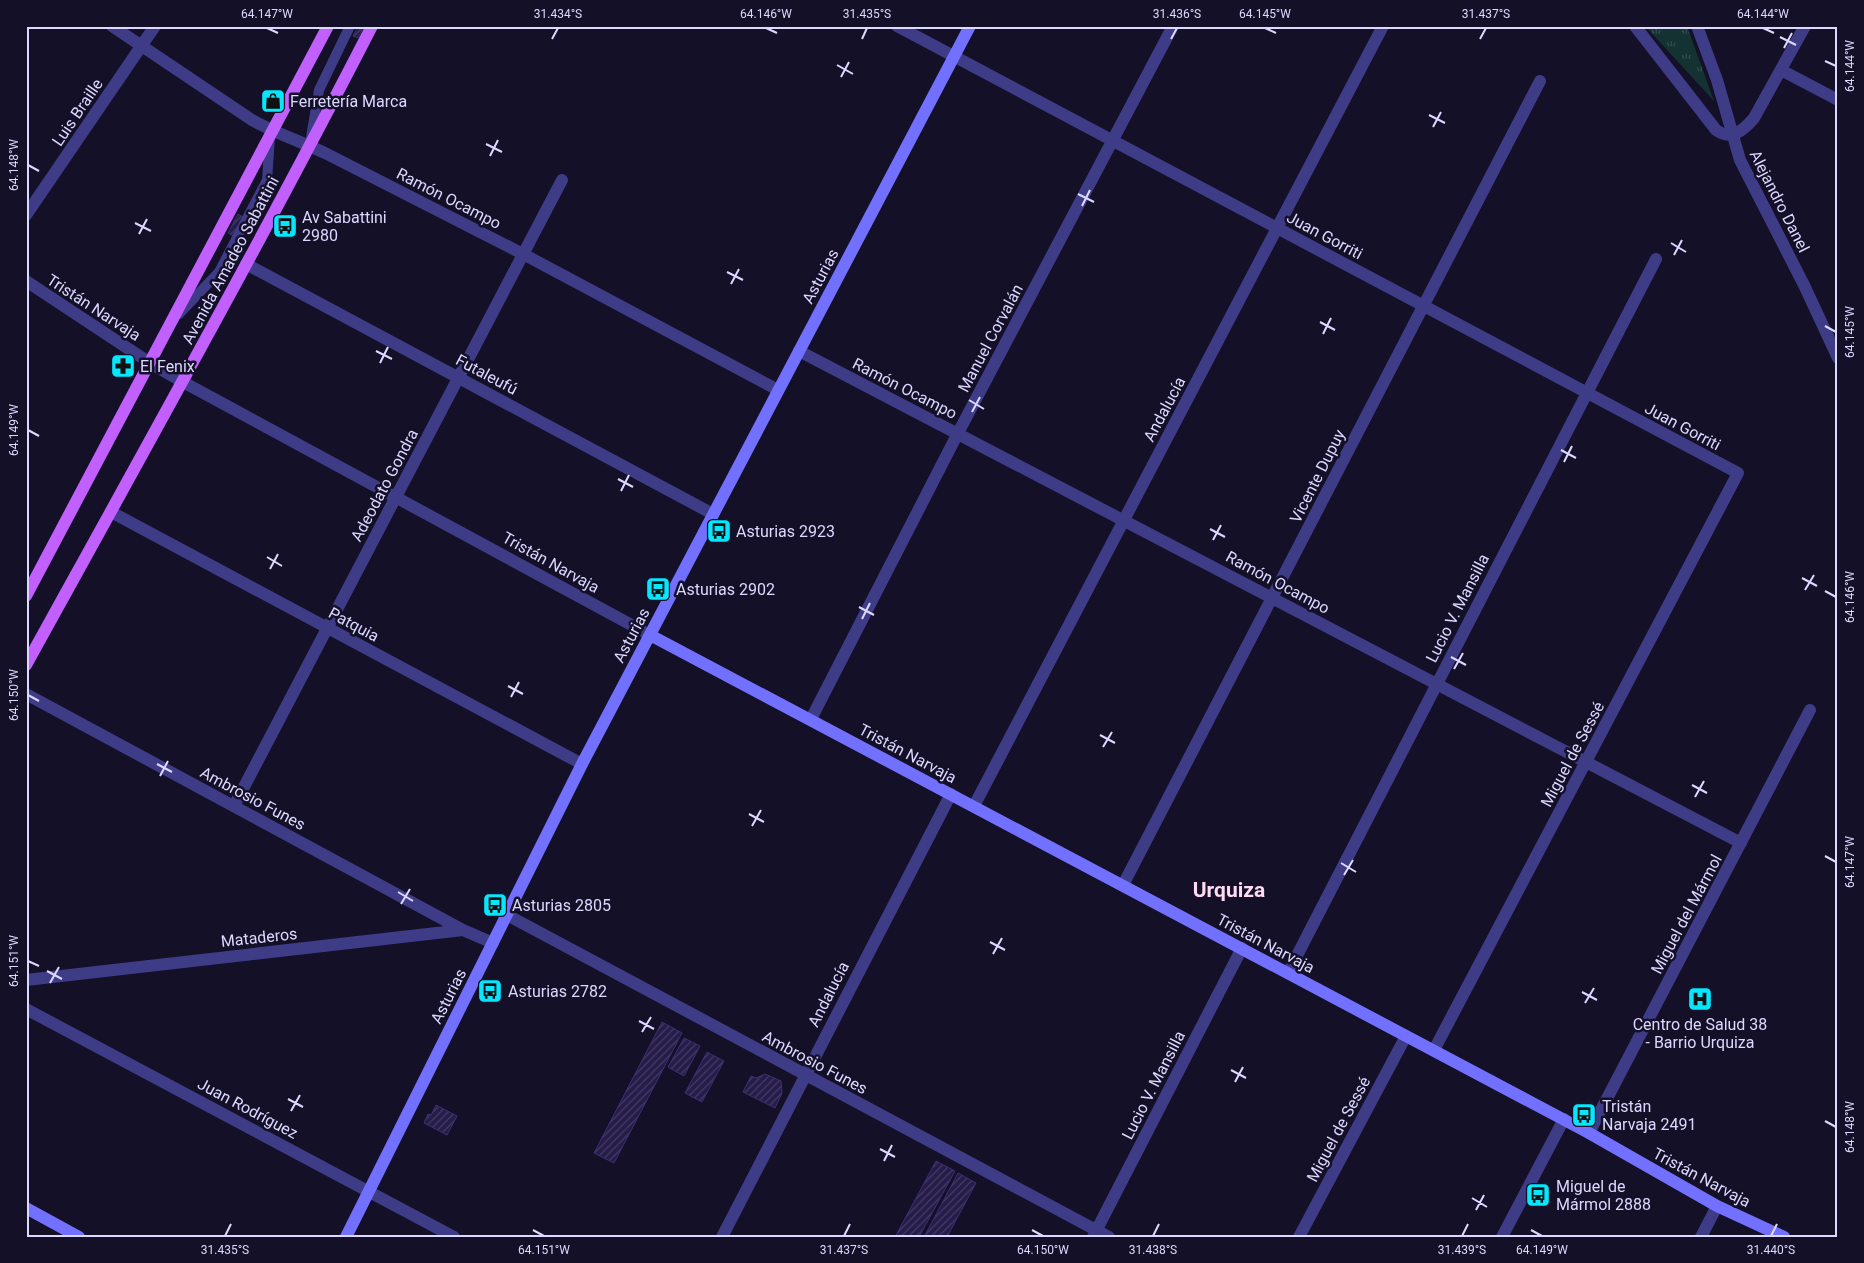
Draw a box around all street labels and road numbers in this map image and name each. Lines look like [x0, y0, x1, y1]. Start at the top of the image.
street label: Luis Braille [48, 75, 107, 150]
street label: Alejandro Danel [1746, 147, 1813, 255]
street label: Ramón Ocampo [393, 164, 504, 233]
street label: Avenida Amadeo Sabattini [178, 173, 283, 347]
street label: Juan Gorriti [1284, 208, 1366, 263]
street label: Asturias [798, 246, 843, 307]
street label: Tristán Narvaja [43, 270, 144, 345]
street label: Manuel Corvalán [954, 281, 1027, 395]
street label: Futaleufú [453, 350, 521, 399]
street label: Ramón Ocampo [849, 354, 960, 423]
street label: Andalucía [1139, 374, 1189, 445]
street label: Juan Gorriti [1642, 399, 1724, 454]
street label: Adeodato Gondra [347, 426, 422, 545]
street label: Vicente Dupuy [1286, 426, 1349, 526]
street label: Tristán Narvaja [499, 528, 603, 597]
street label: Ramón Ocampo [1223, 547, 1333, 618]
street label: Lucio V. Mansilla [1422, 551, 1493, 666]
street label: Patquia [325, 603, 382, 646]
street label: Asturias [609, 605, 654, 666]
street label: Miguel de Sessé [1537, 698, 1608, 810]
street label: Tristán Narvaja [856, 720, 960, 787]
street label: Ambrosio Funes [197, 763, 309, 834]
street label: Miguel del Mármol [1647, 851, 1726, 977]
street label: Tristán Narvaja [1214, 910, 1318, 977]
street label: Mataderos [220, 924, 298, 951]
street label: Andalucía [804, 958, 853, 1030]
street label: Asturias [427, 966, 470, 1027]
street label: Ambrosio Funes [759, 1027, 871, 1098]
street label: Lucio V. Mansilla [1118, 1028, 1189, 1143]
street label: Miguel de Sessé [1303, 1073, 1374, 1185]
street label: Juan Rodríguez [194, 1074, 301, 1143]
street label: Tristán Narvaja [1650, 1144, 1754, 1211]

